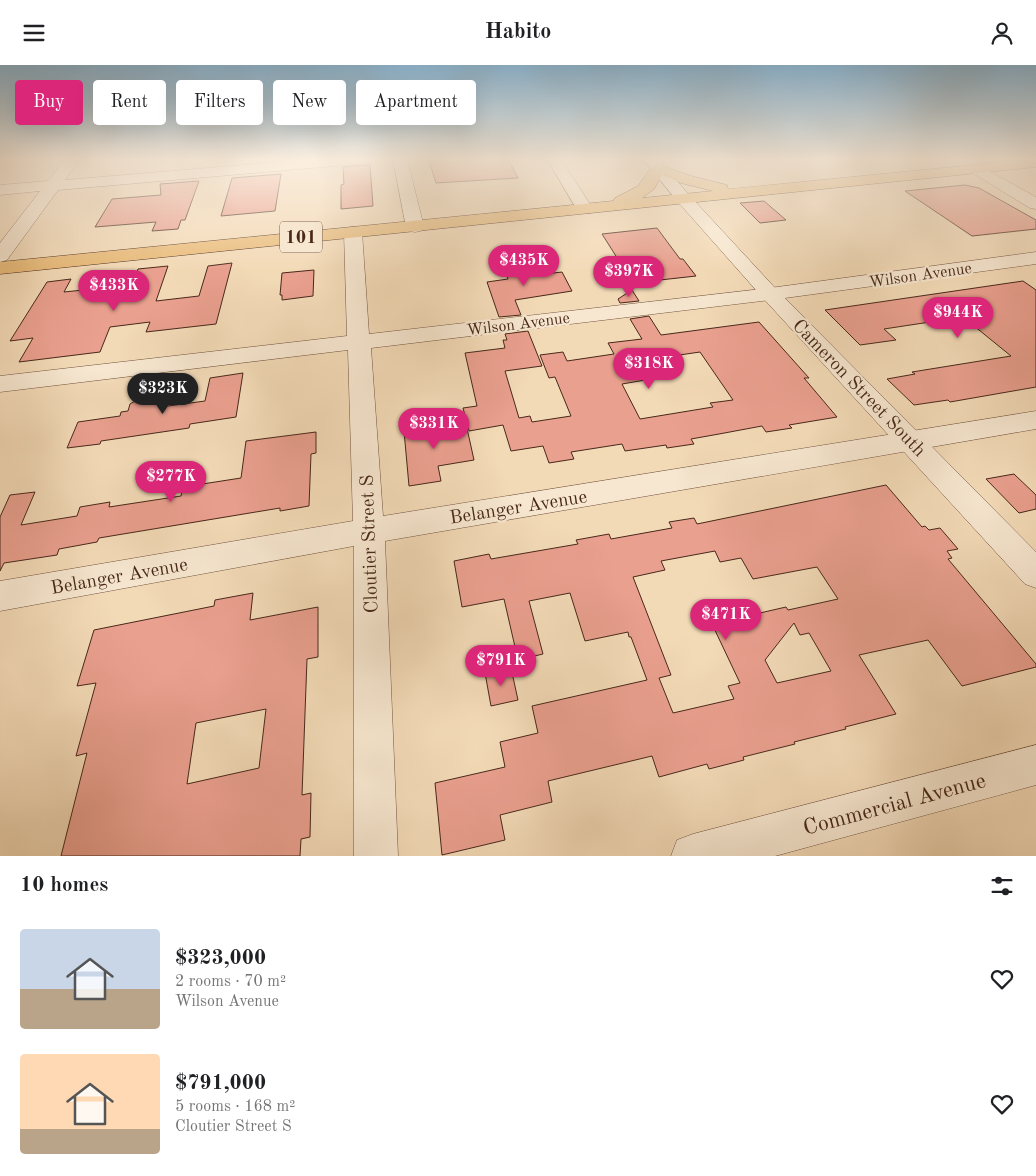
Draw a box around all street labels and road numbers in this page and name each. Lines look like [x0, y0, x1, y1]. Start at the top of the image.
road number: 101 [280, 221, 322, 253]
street label: Wilson Avenue [868, 261, 973, 291]
street label: Wilson Avenue [466, 311, 571, 339]
street label: Cameron Street South [788, 316, 929, 461]
street label: Cloutier Street S [359, 474, 382, 613]
street label: Belanger Avenue [448, 488, 589, 529]
street label: Belanger Avenue [49, 556, 190, 599]
street label: Commercial Avenue [801, 770, 988, 840]

